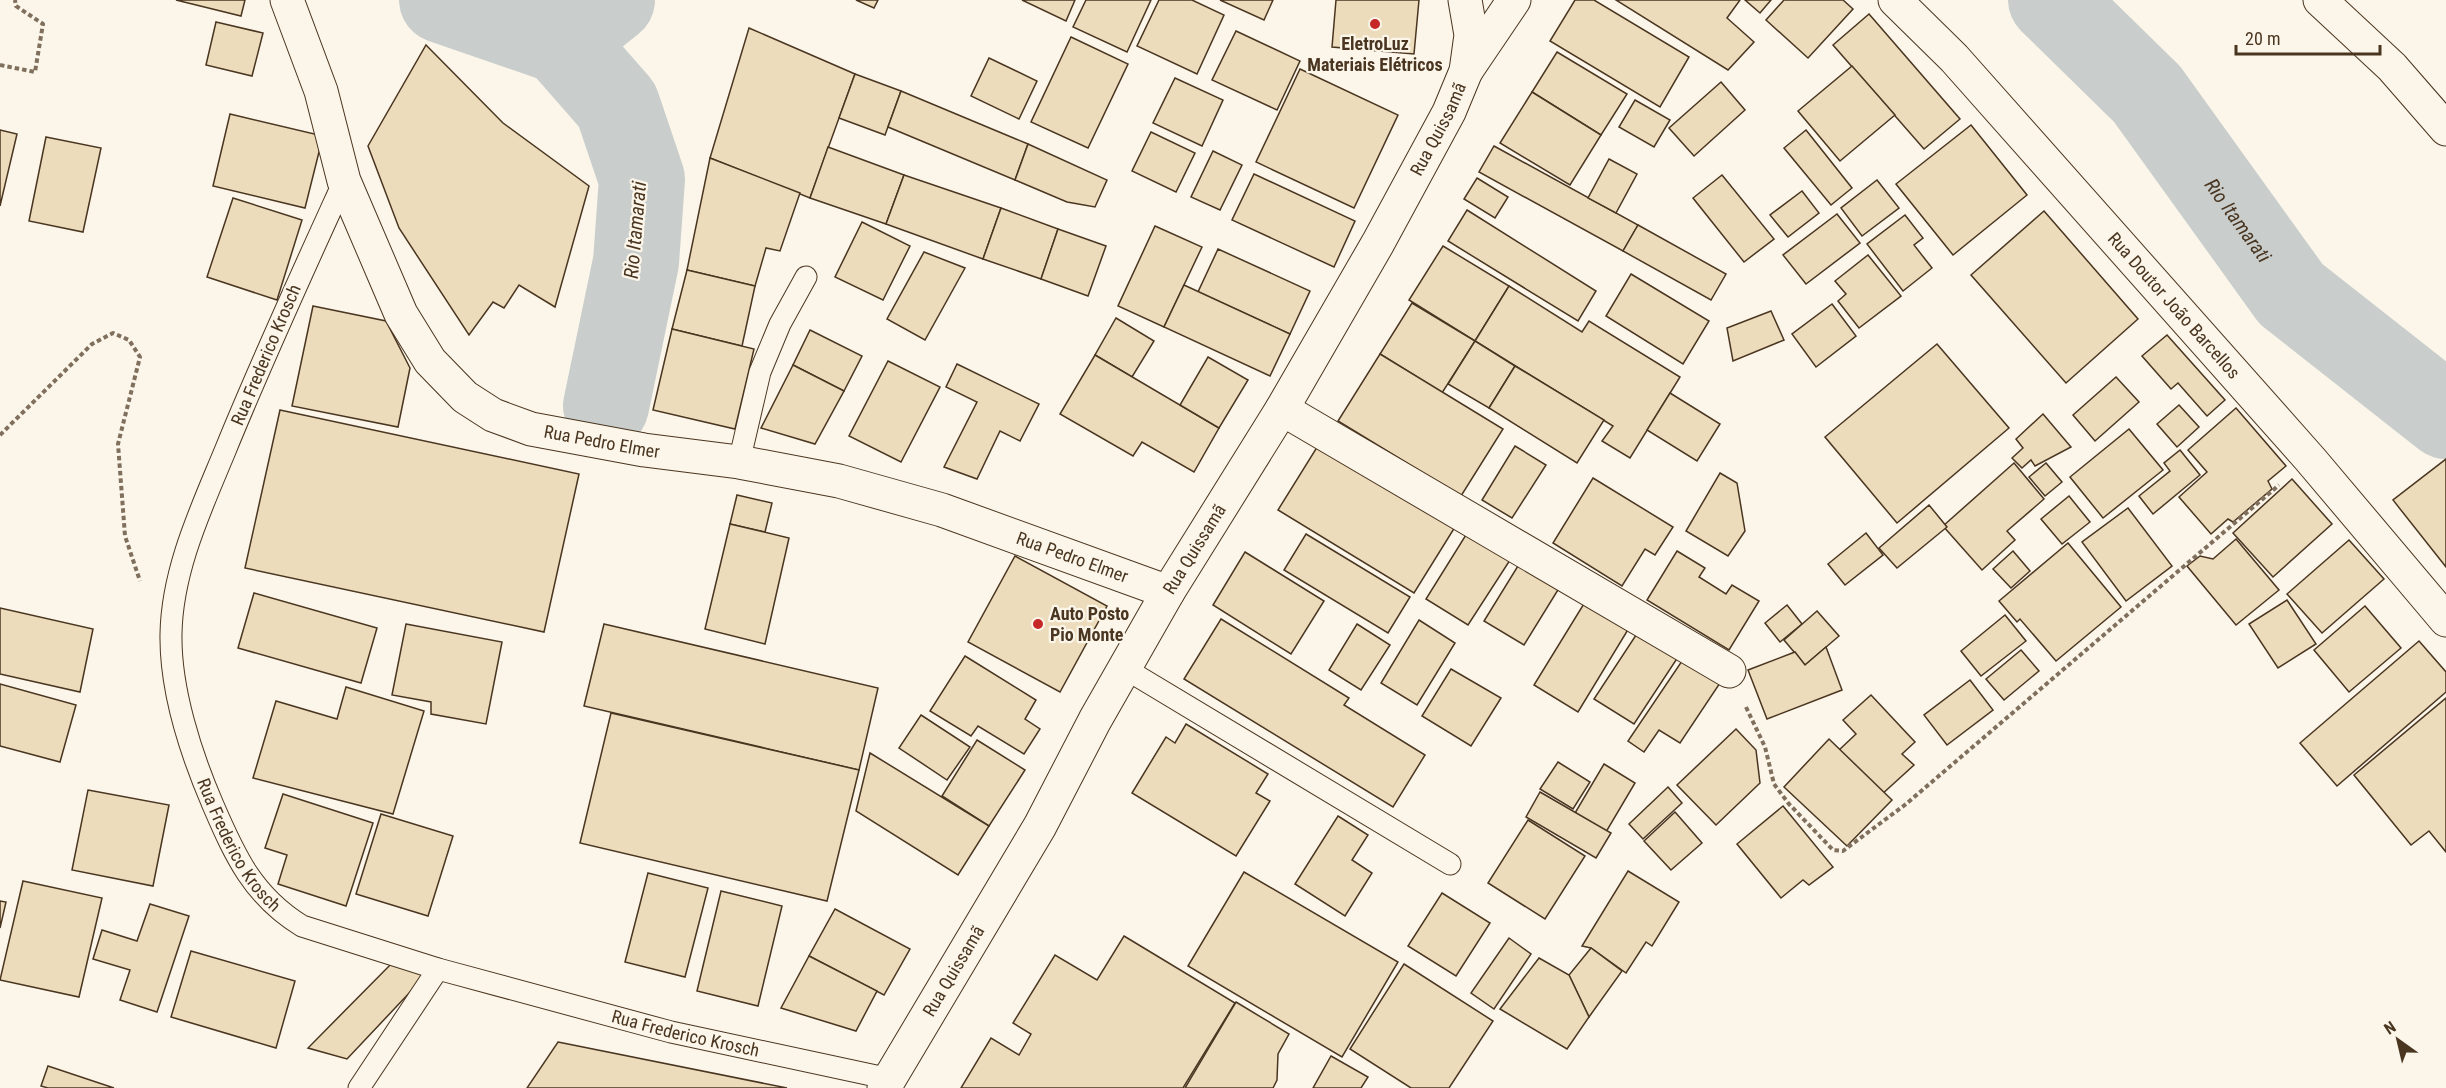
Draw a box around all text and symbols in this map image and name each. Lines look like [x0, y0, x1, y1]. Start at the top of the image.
marker: EletroLuz Materiais Elétricos [1368, 17, 1382, 31]
scale bar [2236, 18, 2380, 56]
text: 20 m [2245, 28, 2280, 49]
place label: EletroLuz Materiais Elétricos [1307, 33, 1443, 75]
street label: Rua Quissamã [1405, 79, 1470, 179]
water label: Rio Itamarati [2200, 174, 2277, 267]
water label: Rio Itamarati [619, 180, 651, 280]
street label: Rua Doutor João Barcellos [2104, 228, 2245, 383]
street label: Rua Frederico Krosch [226, 281, 305, 428]
street label: Rua Pedro Elmer [542, 421, 662, 462]
street label: Rua Quissamã [1158, 500, 1230, 598]
street label: Rua Pedro Elmer [1014, 527, 1132, 587]
place label: Auto Posto Pio Monte [1050, 603, 1129, 645]
marker: Auto Posto Pio Monte [1031, 617, 1045, 631]
street label: Rua Frederico Krosch [193, 775, 285, 916]
street label: Rua Quissamã [918, 922, 988, 1020]
street label: Rua Frederico Krosch [609, 1005, 761, 1061]
north arrow [2368, 1010, 2428, 1070]
text: N [2381, 1017, 2399, 1039]

